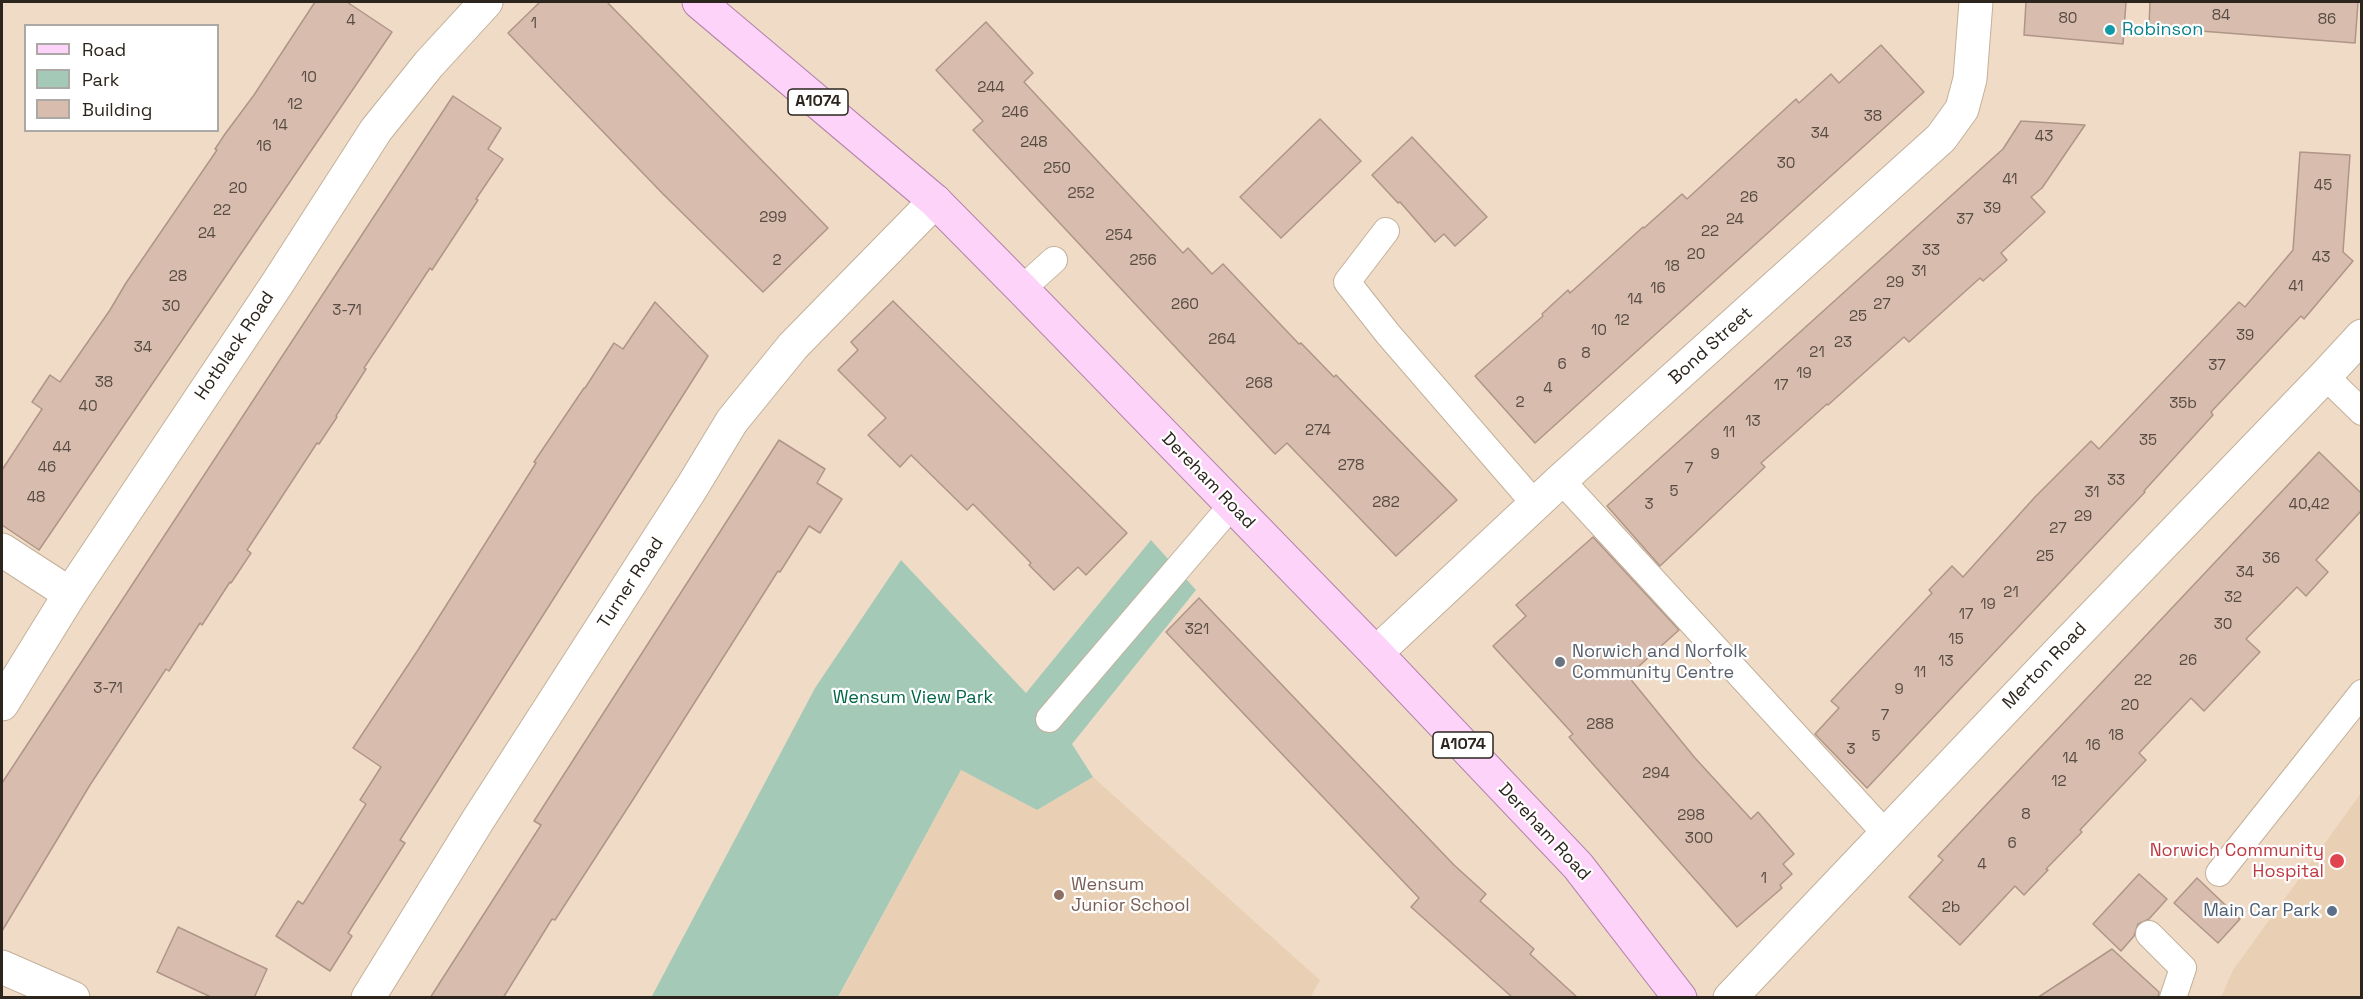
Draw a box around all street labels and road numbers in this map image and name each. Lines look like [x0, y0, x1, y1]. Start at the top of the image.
road number: A1074 [788, 89, 848, 115]
street label: Hotblack Road [191, 288, 279, 404]
street label: Bond Street [1665, 303, 1757, 389]
street label: Dereham Road [1157, 428, 1259, 534]
street label: Turner Road [594, 533, 668, 633]
street label: Merton Road [1998, 618, 2092, 714]
road number: A1074 [1433, 732, 1493, 758]
street label: Dereham Road [1493, 779, 1595, 885]

